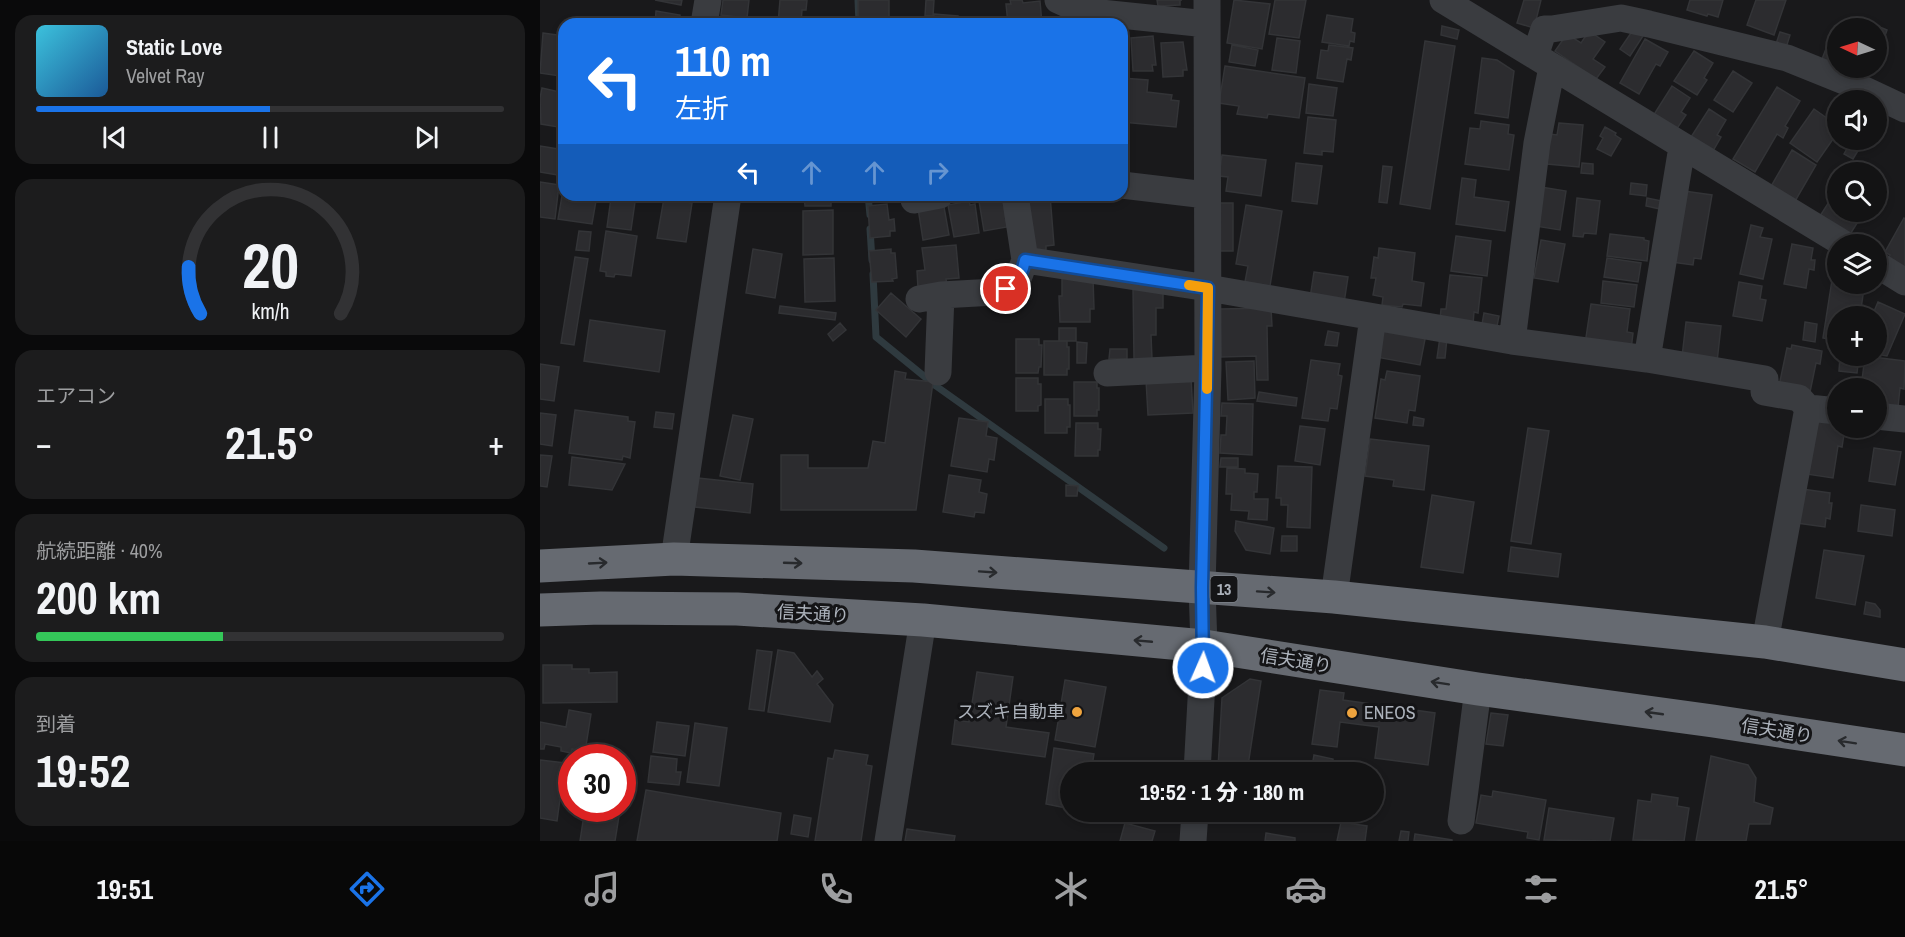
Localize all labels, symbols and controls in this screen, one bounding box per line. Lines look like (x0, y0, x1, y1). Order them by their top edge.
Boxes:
north arrow (1827, 18, 1887, 78)
map controls (1827, 18, 1887, 438)
text: Static Love (126, 32, 222, 62)
text: 110 m (675, 33, 771, 89)
icon: left (576, 42, 654, 120)
text: Velvet Ray (126, 62, 204, 89)
text: 左折 (675, 90, 729, 126)
button: sound (1827, 90, 1887, 150)
icon: previous (98, 121, 131, 154)
icon: pause (254, 121, 287, 154)
icon: next (410, 121, 443, 154)
icon: left (732, 156, 765, 189)
icon: ahead (795, 156, 828, 189)
icon: ahead (858, 156, 891, 189)
icon: right (921, 156, 954, 189)
button: search (1827, 162, 1887, 222)
text: 20 (242, 223, 298, 307)
button: layers (1827, 234, 1887, 294)
pin (980, 263, 1031, 314)
icon: arrive (989, 272, 1022, 305)
text: km/h (251, 297, 289, 326)
button: + (1827, 306, 1887, 366)
button: − (1827, 378, 1887, 438)
text: エアコン (36, 382, 116, 409)
text: 21.5° (225, 412, 315, 473)
text: − (36, 421, 52, 465)
text: + (488, 421, 504, 465)
text: 航続距離 · 40% (36, 537, 163, 564)
one-way arrow (588, 557, 608, 568)
one-way arrow (783, 557, 803, 568)
text: 200 km (36, 567, 161, 628)
one-way arrow (978, 567, 997, 578)
road number: 13 (1210, 576, 1238, 602)
one-way arrow (1256, 587, 1276, 598)
street label: 信夫通り (776, 599, 850, 628)
one-way arrow (1134, 635, 1154, 646)
position arrow (1171, 636, 1235, 700)
street label: 信夫通り (1259, 643, 1334, 678)
one-way arrow (1431, 678, 1451, 689)
place label: スズキ自動車 (957, 699, 1065, 724)
place label: ENEOS (1364, 700, 1416, 725)
marker: スズキ自動車 (1070, 705, 1084, 719)
marker: ENEOS (1345, 706, 1359, 720)
one-way arrow (1645, 708, 1665, 719)
text: 到着 (36, 710, 76, 737)
street label: 信夫通り (1740, 713, 1815, 748)
one-way arrow (1838, 736, 1858, 747)
text: 19:52 (36, 740, 130, 801)
speed limit sign: 30 (558, 744, 636, 822)
text: 19:52 · 1 分 · 180 m (1140, 777, 1304, 807)
icon: directions (346, 868, 388, 910)
icon: music (581, 868, 623, 910)
icon: phone (815, 868, 857, 910)
icon: climate (1050, 868, 1092, 910)
icon: car (1285, 868, 1327, 910)
icon: filters (1520, 868, 1562, 910)
text: 19:51 (96, 871, 153, 907)
text: 21.5° (1755, 871, 1809, 907)

